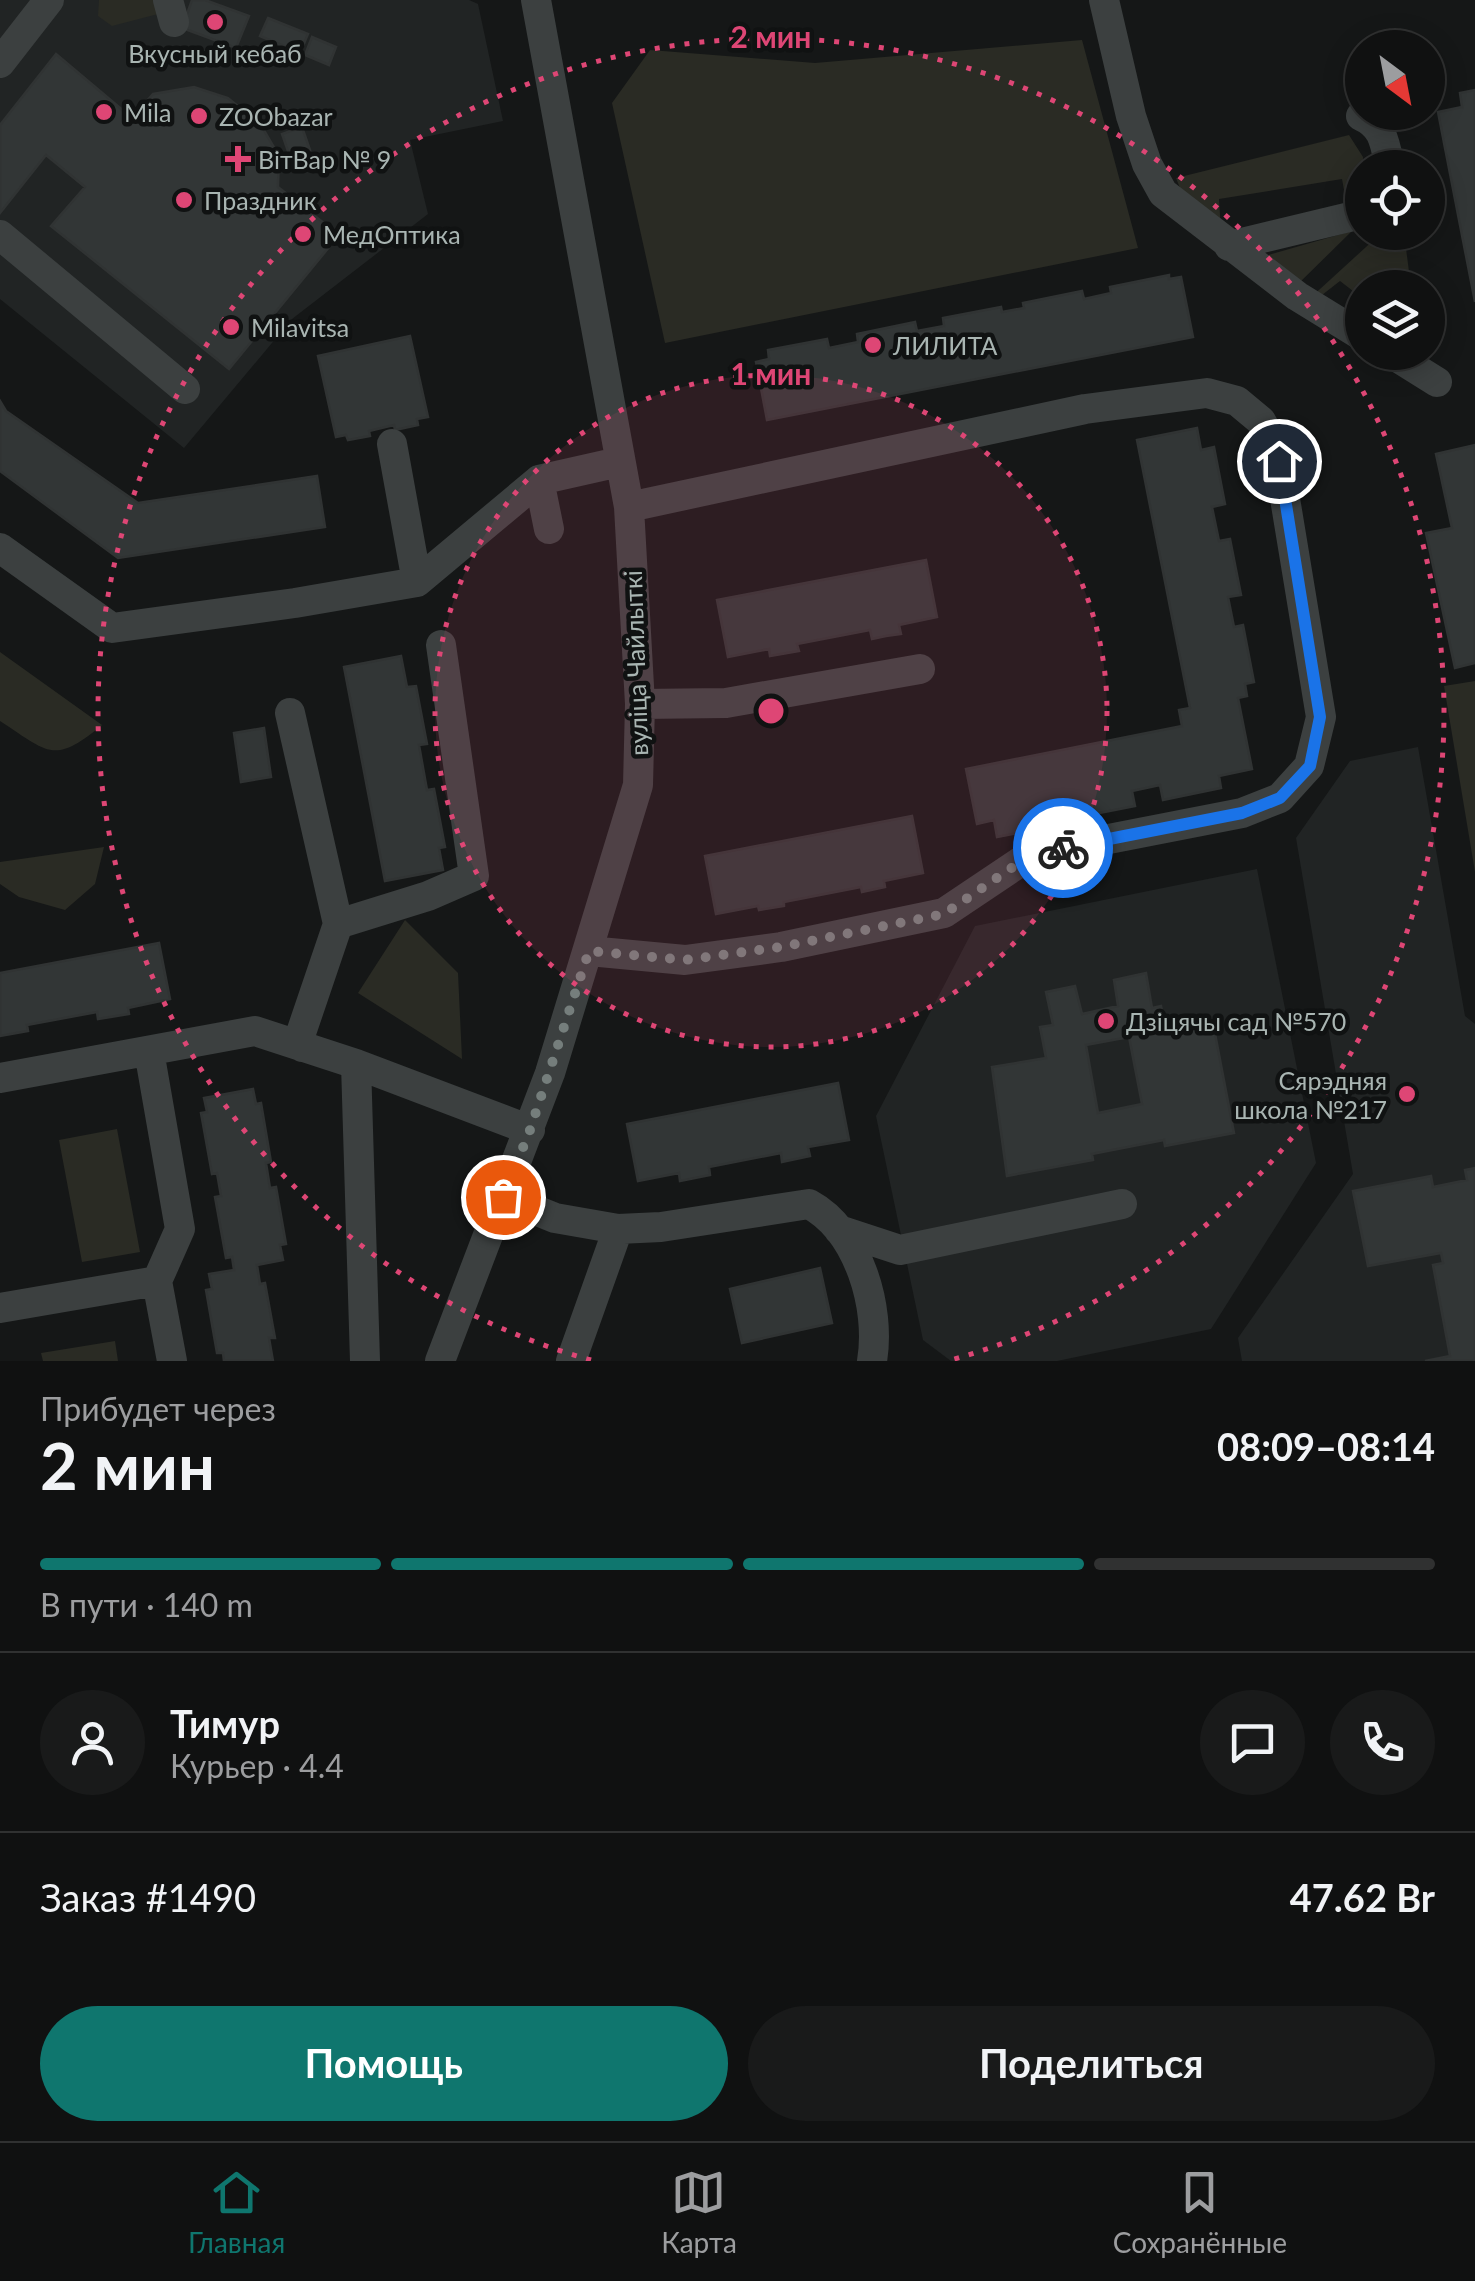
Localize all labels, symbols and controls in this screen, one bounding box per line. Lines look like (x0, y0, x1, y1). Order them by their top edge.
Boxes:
marker: Вкусный кебаб (204, 11, 226, 33)
text: 2 мин (731, 18, 811, 54)
north arrow (1345, 30, 1445, 130)
map controls (1345, 30, 1445, 370)
place label: Вкусный кебаб (128, 38, 302, 68)
place label: Mila (124, 97, 171, 127)
marker: Mila (93, 101, 115, 123)
place label: ZOObazar (219, 101, 333, 131)
marker: ZOObazar (188, 105, 210, 127)
place label: ВітВар № 9 (258, 144, 391, 174)
marker: ВітВар № 9 (227, 148, 249, 170)
button: locate (1345, 150, 1445, 250)
place label: Праздник (204, 185, 317, 215)
marker: Праздник (173, 189, 195, 211)
place label: МедОптика (323, 219, 461, 249)
marker: МедОптика (292, 223, 314, 245)
button: layers (1345, 270, 1445, 370)
place label: Milavitsa (251, 312, 349, 342)
marker: Milavitsa (220, 316, 242, 338)
place label: ЛИЛИТА (892, 330, 997, 360)
marker: ЛИЛИТА (862, 334, 884, 356)
text: 1 мин (731, 355, 811, 391)
pin (1237, 419, 1322, 504)
icon: home (1252, 434, 1307, 489)
street label: вуліца Чайлыткі (617, 570, 653, 756)
centre of rings (753, 693, 789, 729)
courier (1013, 798, 1113, 898)
icon: bike (1036, 821, 1091, 876)
place label: Дзіцячы сад №570 (1126, 1006, 1346, 1036)
marker: Дзіцячы сад №570 (1095, 1010, 1117, 1032)
place label: Сярэдняя школа №217 (1234, 1065, 1387, 1124)
marker: Сярэдняя школа №217 (1396, 1083, 1418, 1105)
pin (461, 1155, 546, 1240)
icon: bag (476, 1170, 531, 1225)
text: Прибудет через (40, 1389, 276, 1428)
text: 08:09–08:14 (1217, 1423, 1435, 1469)
text: 2 мин (40, 1426, 215, 1504)
text: В пути · 140 m (40, 1585, 253, 1624)
button: person (40, 1690, 145, 1795)
button: chat (1200, 1690, 1305, 1795)
button: phone (1330, 1690, 1435, 1795)
text: Тимур (170, 1700, 280, 1746)
text: Курьер · 4.4 (170, 1746, 344, 1785)
text: Заказ #1490 (40, 1874, 256, 1920)
text: 47.62 Br (1290, 1874, 1435, 1920)
button: Помощь (40, 2006, 728, 2121)
button: Поделиться (748, 2006, 1435, 2121)
tab: Главная (188, 2165, 285, 2259)
tab: Карта (661, 2165, 737, 2259)
tab: Сохранённые (1113, 2165, 1287, 2259)

